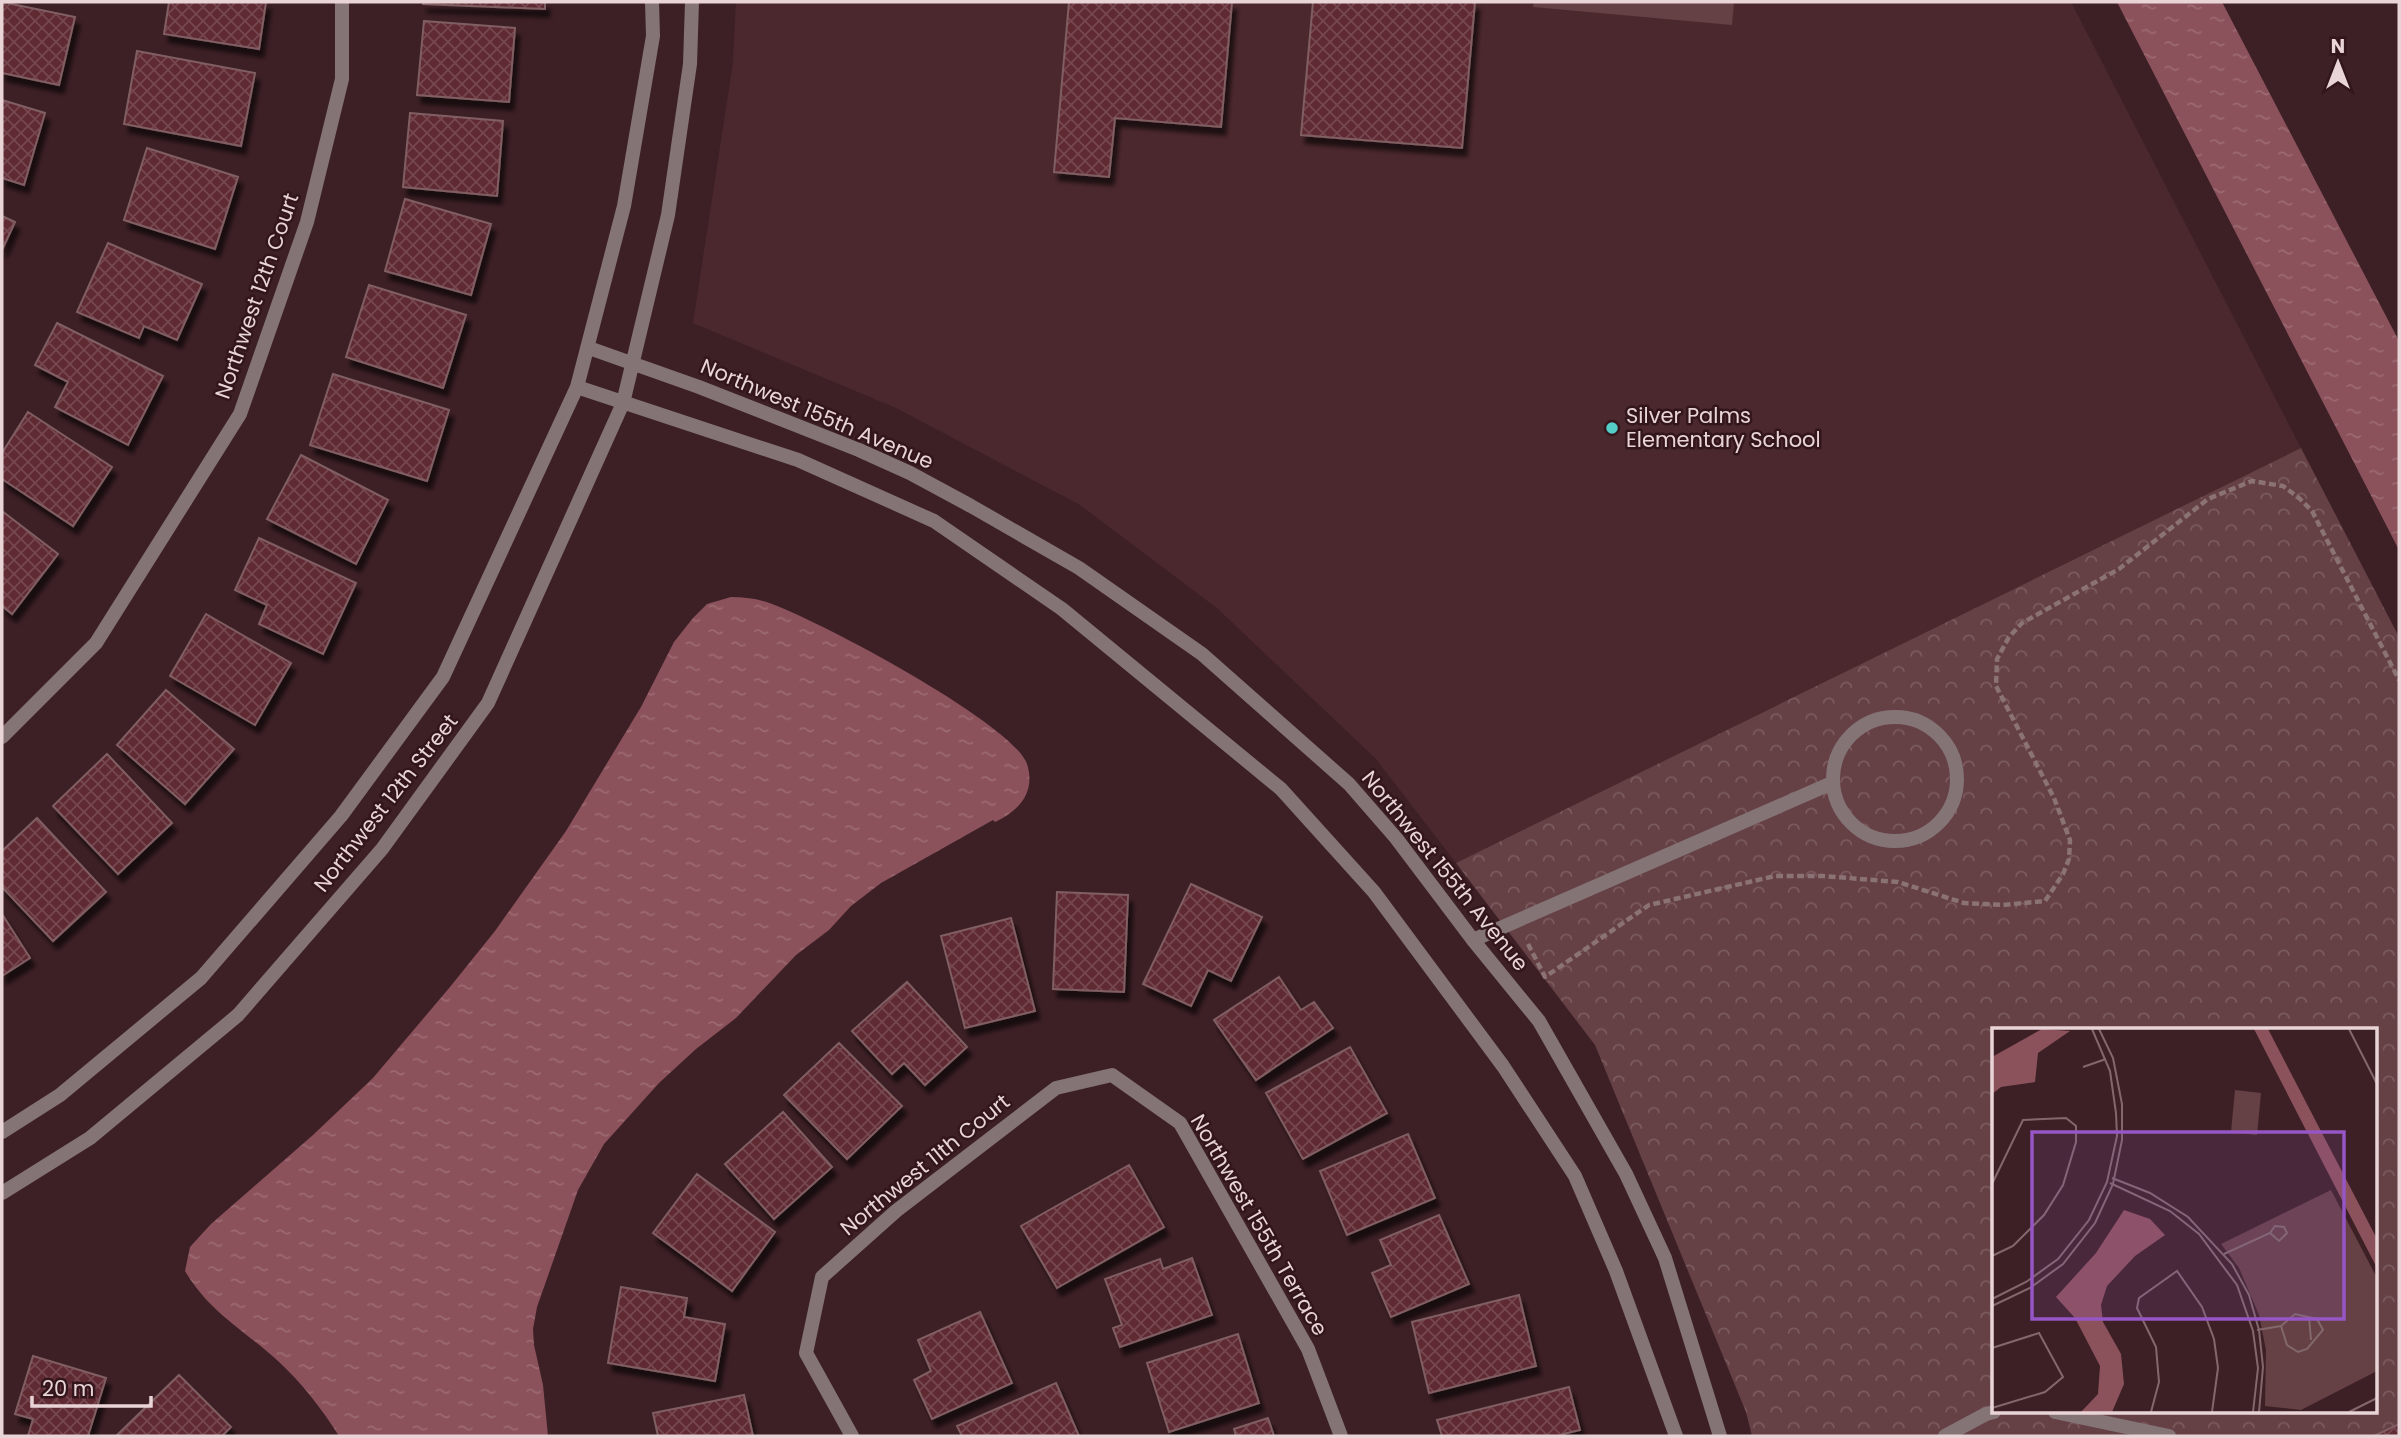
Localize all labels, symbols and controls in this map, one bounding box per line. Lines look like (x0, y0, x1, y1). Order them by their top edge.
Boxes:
north arrow (2303, 28, 2373, 98)
text: N (2331, 33, 2345, 60)
street label: Northwest 12th Court (208, 189, 305, 403)
street label: Northwest 155th Avenue (696, 351, 938, 476)
place label: Silver Palms Elementary School (1626, 401, 1821, 454)
marker: Silver Palms Elementary School (1604, 420, 1620, 436)
street label: Northwest 12th Street (307, 708, 464, 898)
street label: Northwest 155th Avenue (1355, 764, 1535, 977)
inset map (1992, 1028, 2376, 1414)
street label: Northwest 11th Court (834, 1087, 1016, 1242)
street label: Northwest 155th Terrace (1184, 1109, 1335, 1341)
scale bar (32, 1364, 150, 1408)
text: 20 m (42, 1374, 95, 1403)

